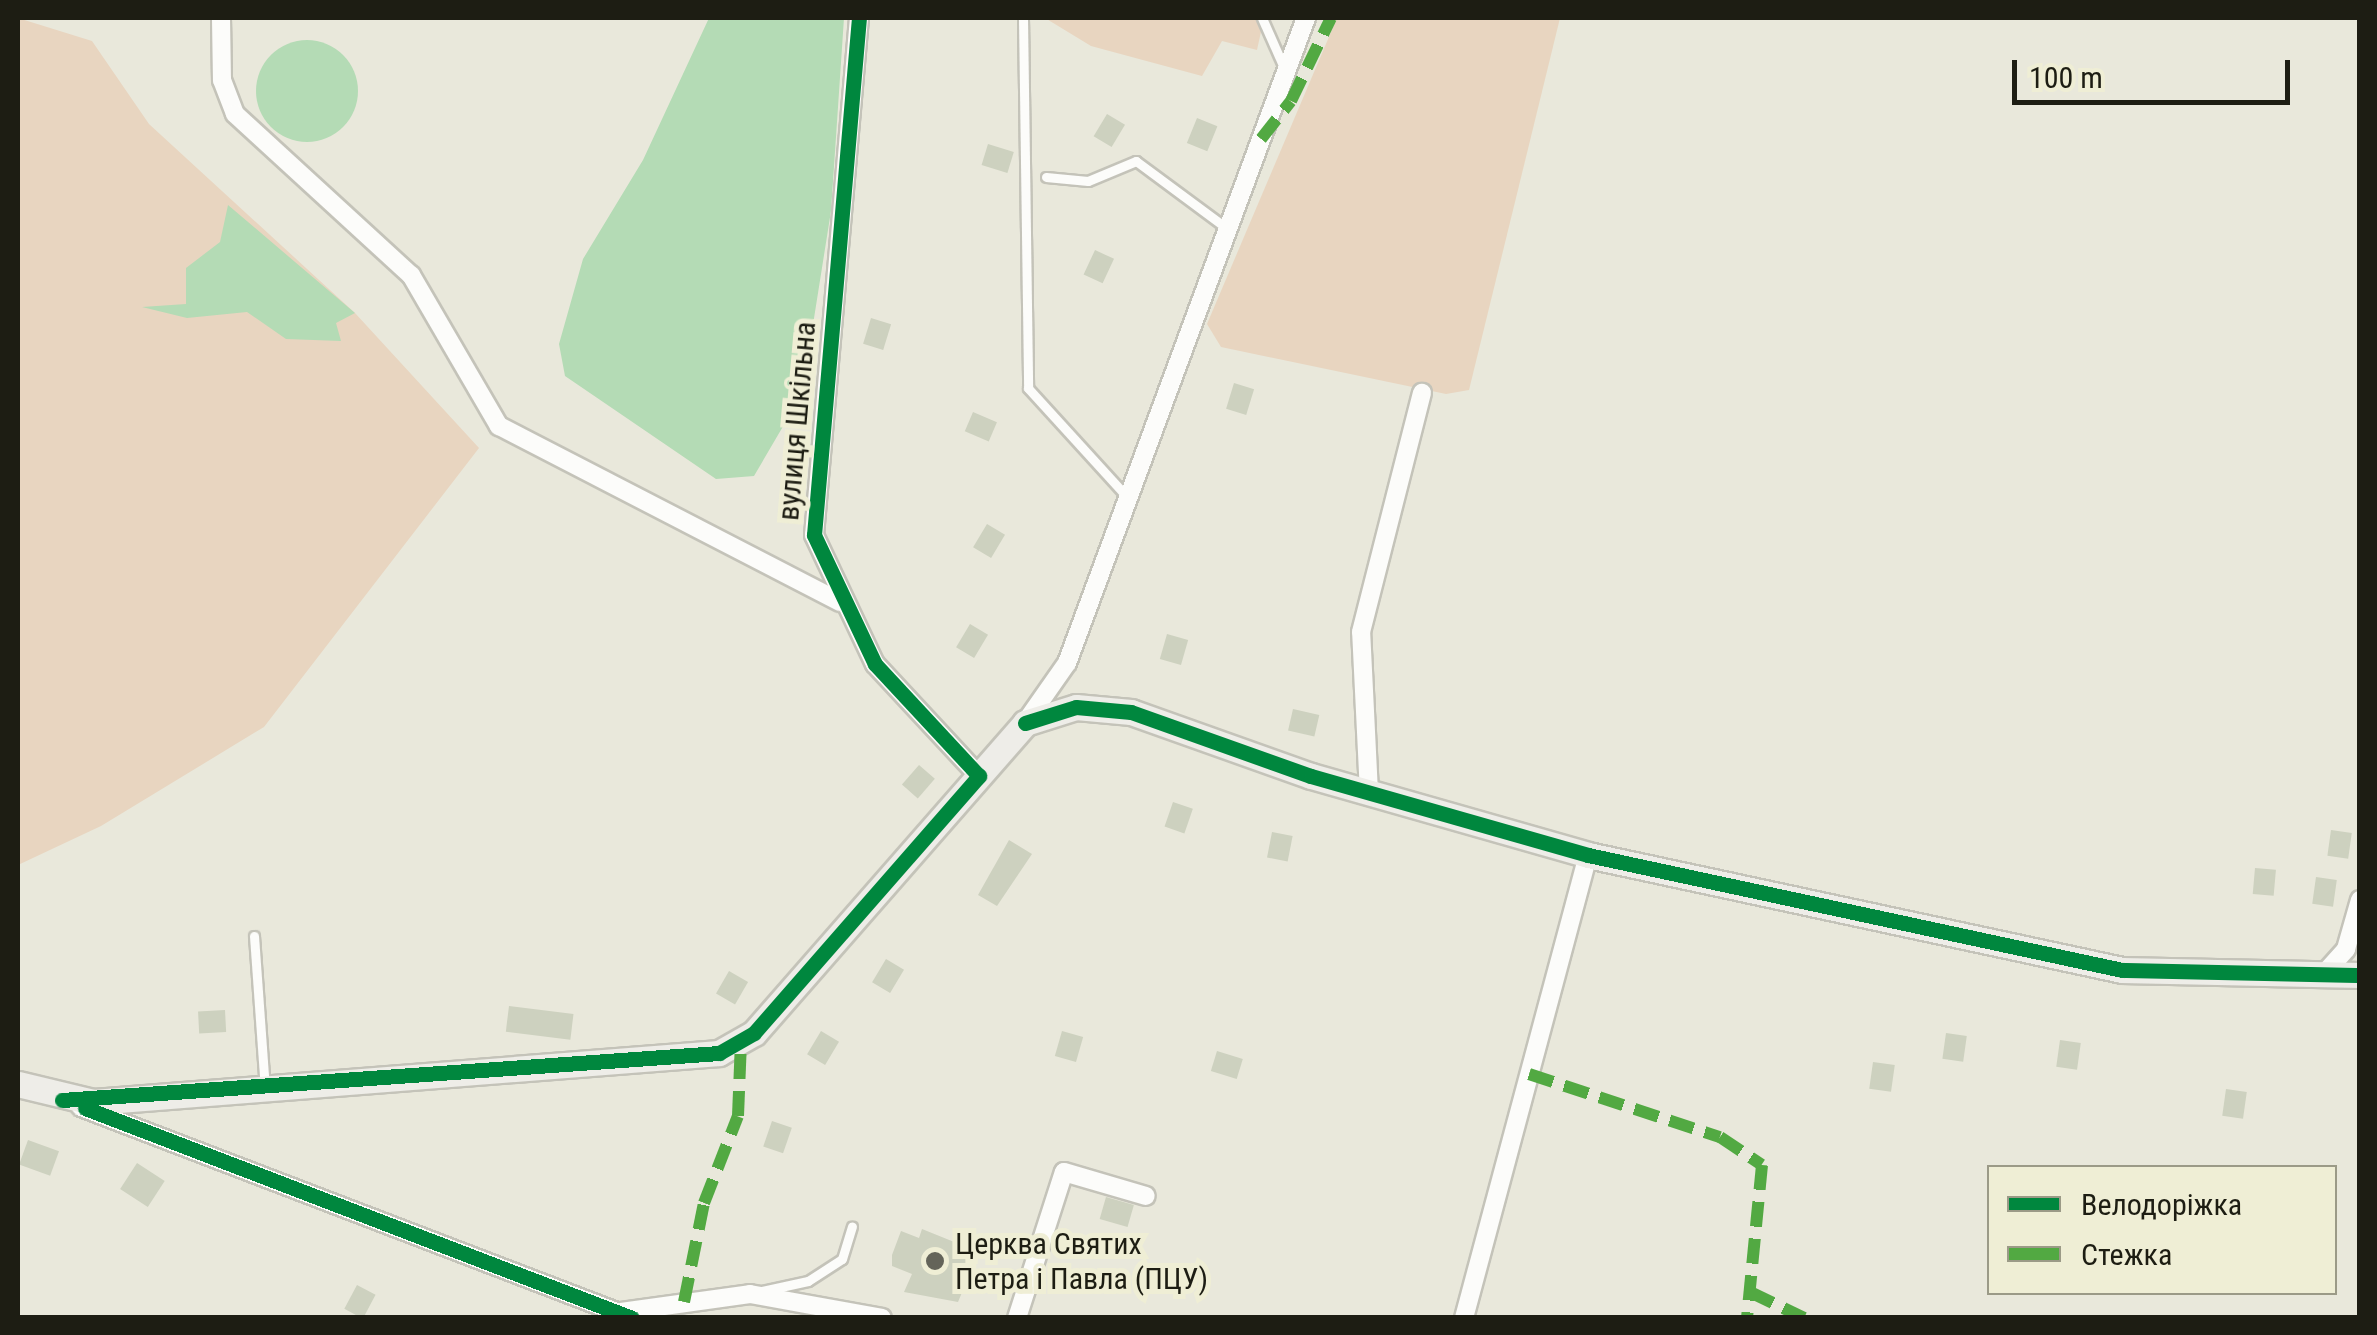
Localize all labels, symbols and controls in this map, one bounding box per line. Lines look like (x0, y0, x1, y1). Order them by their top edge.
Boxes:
scale bar (2017, 40, 2294, 102)
text: 100 m (2029, 60, 2103, 95)
street label: вулиця Шкільна (770, 320, 824, 522)
legend (1987, 1165, 2337, 1295)
text: Велодоріжка (2081, 1187, 2242, 1222)
place label: Церква Святих Петра і Павла (ПЦУ) (955, 1226, 1208, 1296)
text: Стежка (2081, 1237, 2172, 1272)
marker: Церква Святих Петра і Павла (ПЦУ) (924, 1250, 946, 1272)

